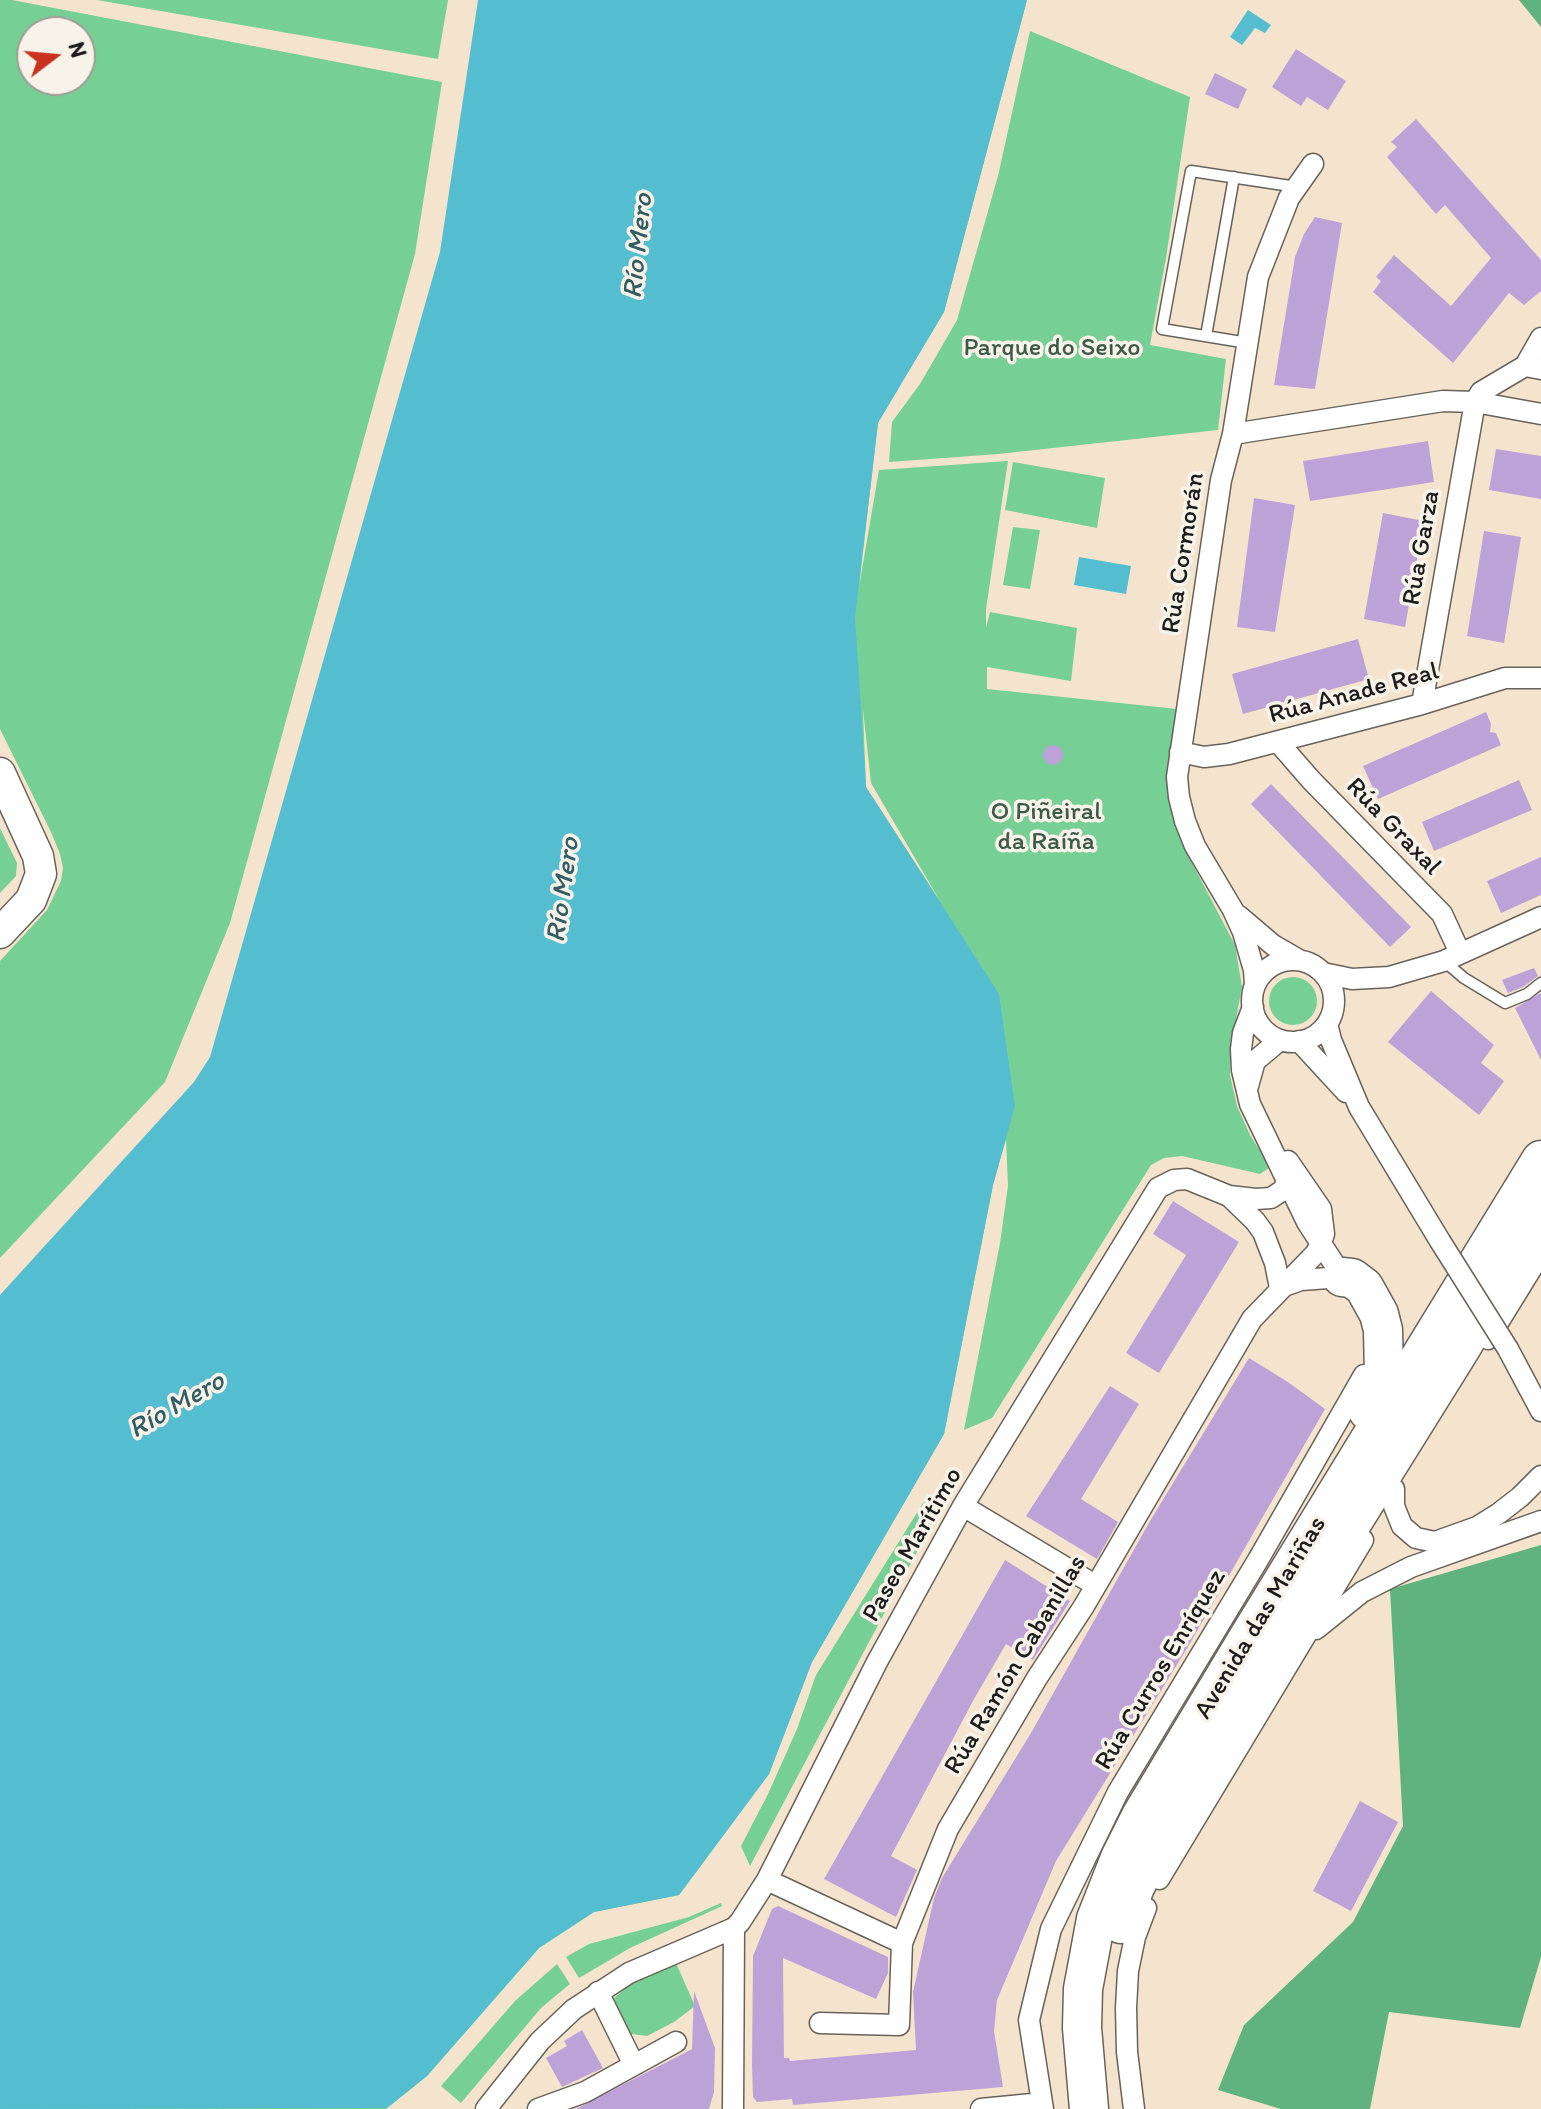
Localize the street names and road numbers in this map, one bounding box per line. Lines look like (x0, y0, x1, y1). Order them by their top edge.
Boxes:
street label: Rúa Cormorán (1156, 470, 1212, 636)
street label: Rúa Garza (1397, 488, 1447, 608)
street label: Rúa Anade Real (1266, 656, 1442, 732)
street label: Rúa Graxal (1339, 772, 1447, 882)
street label: Paseo Marítimo (856, 1462, 970, 1628)
street label: Avenida das Mariñas (1188, 1511, 1334, 1725)
street label: Rúa Ramón Cabanillas (938, 1550, 1094, 1780)
street label: Rúa Curros Enríquez (1089, 1564, 1233, 1776)

